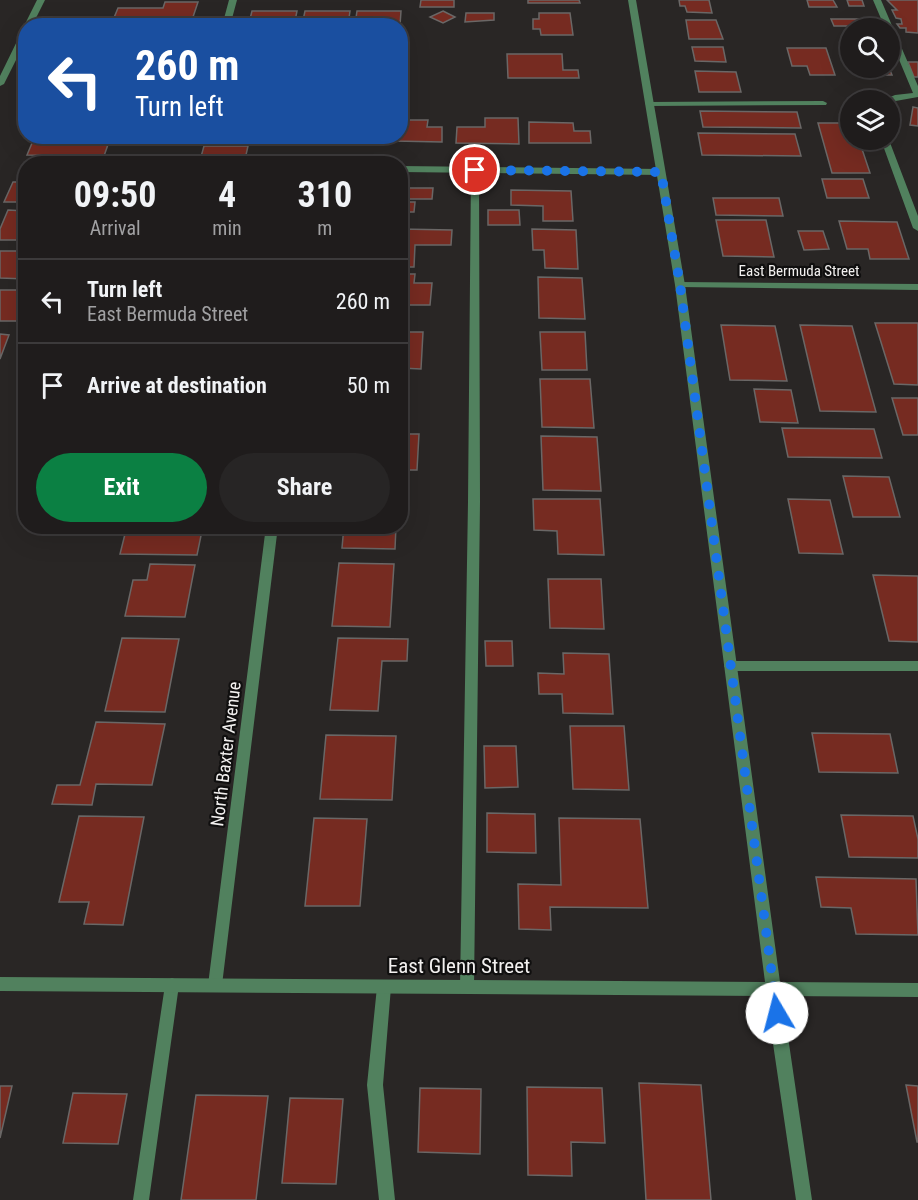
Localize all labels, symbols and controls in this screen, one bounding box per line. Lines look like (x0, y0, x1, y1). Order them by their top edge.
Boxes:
map controls (840, 18, 900, 150)
button: search (840, 18, 900, 78)
text: 260 m (135, 41, 240, 90)
icon: left (36, 42, 114, 120)
button: layers (840, 90, 900, 150)
text: Turn left (135, 91, 224, 123)
pin (449, 144, 500, 195)
icon: arrive (458, 153, 491, 186)
text: 09:50 (74, 174, 156, 216)
text: 4 (218, 174, 236, 216)
text: 310 (298, 174, 352, 216)
text: Arrival (90, 216, 141, 240)
text: min (212, 216, 242, 240)
text: m (317, 216, 332, 240)
street label: East Bermuda Street (739, 262, 859, 280)
text: Turn left (87, 277, 162, 302)
icon: left (36, 285, 69, 318)
text: 260 m (336, 289, 390, 314)
text: East Bermuda Street (87, 302, 248, 326)
icon: arrive (36, 369, 69, 402)
text: Arrive at destination (87, 373, 267, 398)
text: 50 m (347, 373, 390, 398)
button: Exit (36, 453, 207, 522)
button: Share (219, 453, 390, 522)
street label: North Baxter Avenue (206, 680, 245, 828)
street label: East Glenn Street (388, 954, 530, 978)
position arrow (745, 981, 809, 1045)

